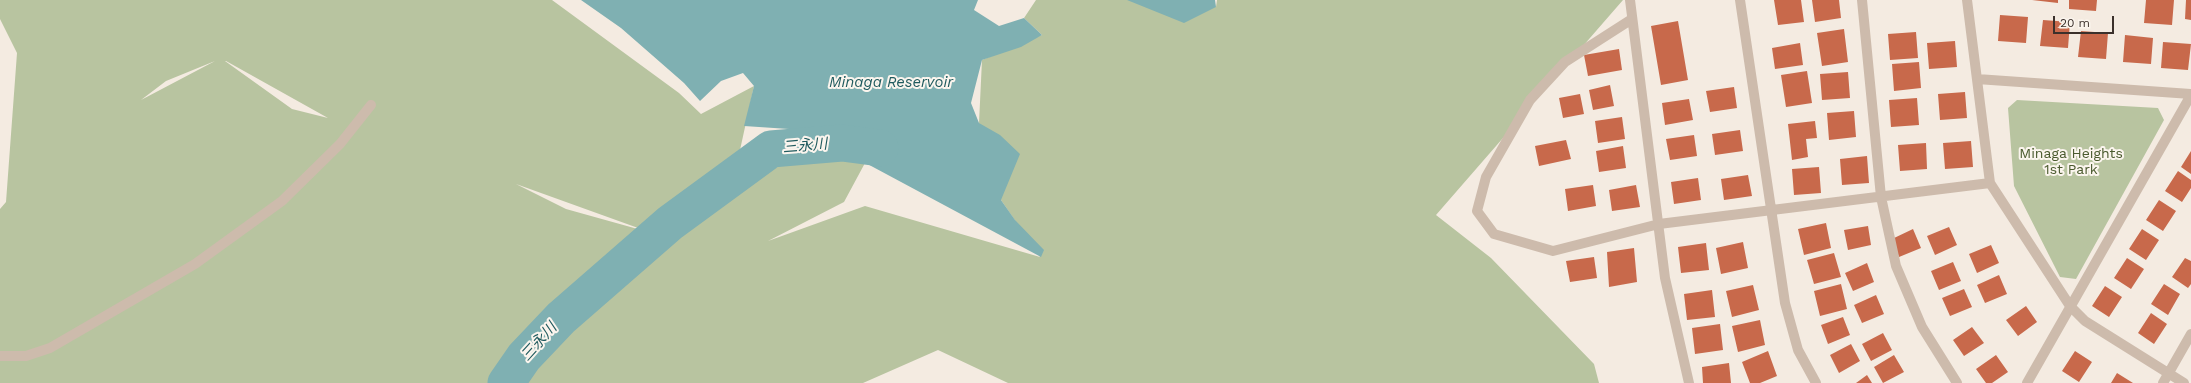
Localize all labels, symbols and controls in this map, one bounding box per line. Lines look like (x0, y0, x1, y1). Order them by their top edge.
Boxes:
scale bar (2055, 8, 2116, 34)
text: 20 m (2060, 16, 2090, 30)
water label: Minaga Reservoir (829, 74, 953, 92)
water label: 三永川 (782, 135, 828, 157)
park label: Minaga Heights 1st Park (2019, 146, 2123, 178)
water label: 三永川 (517, 319, 561, 365)

